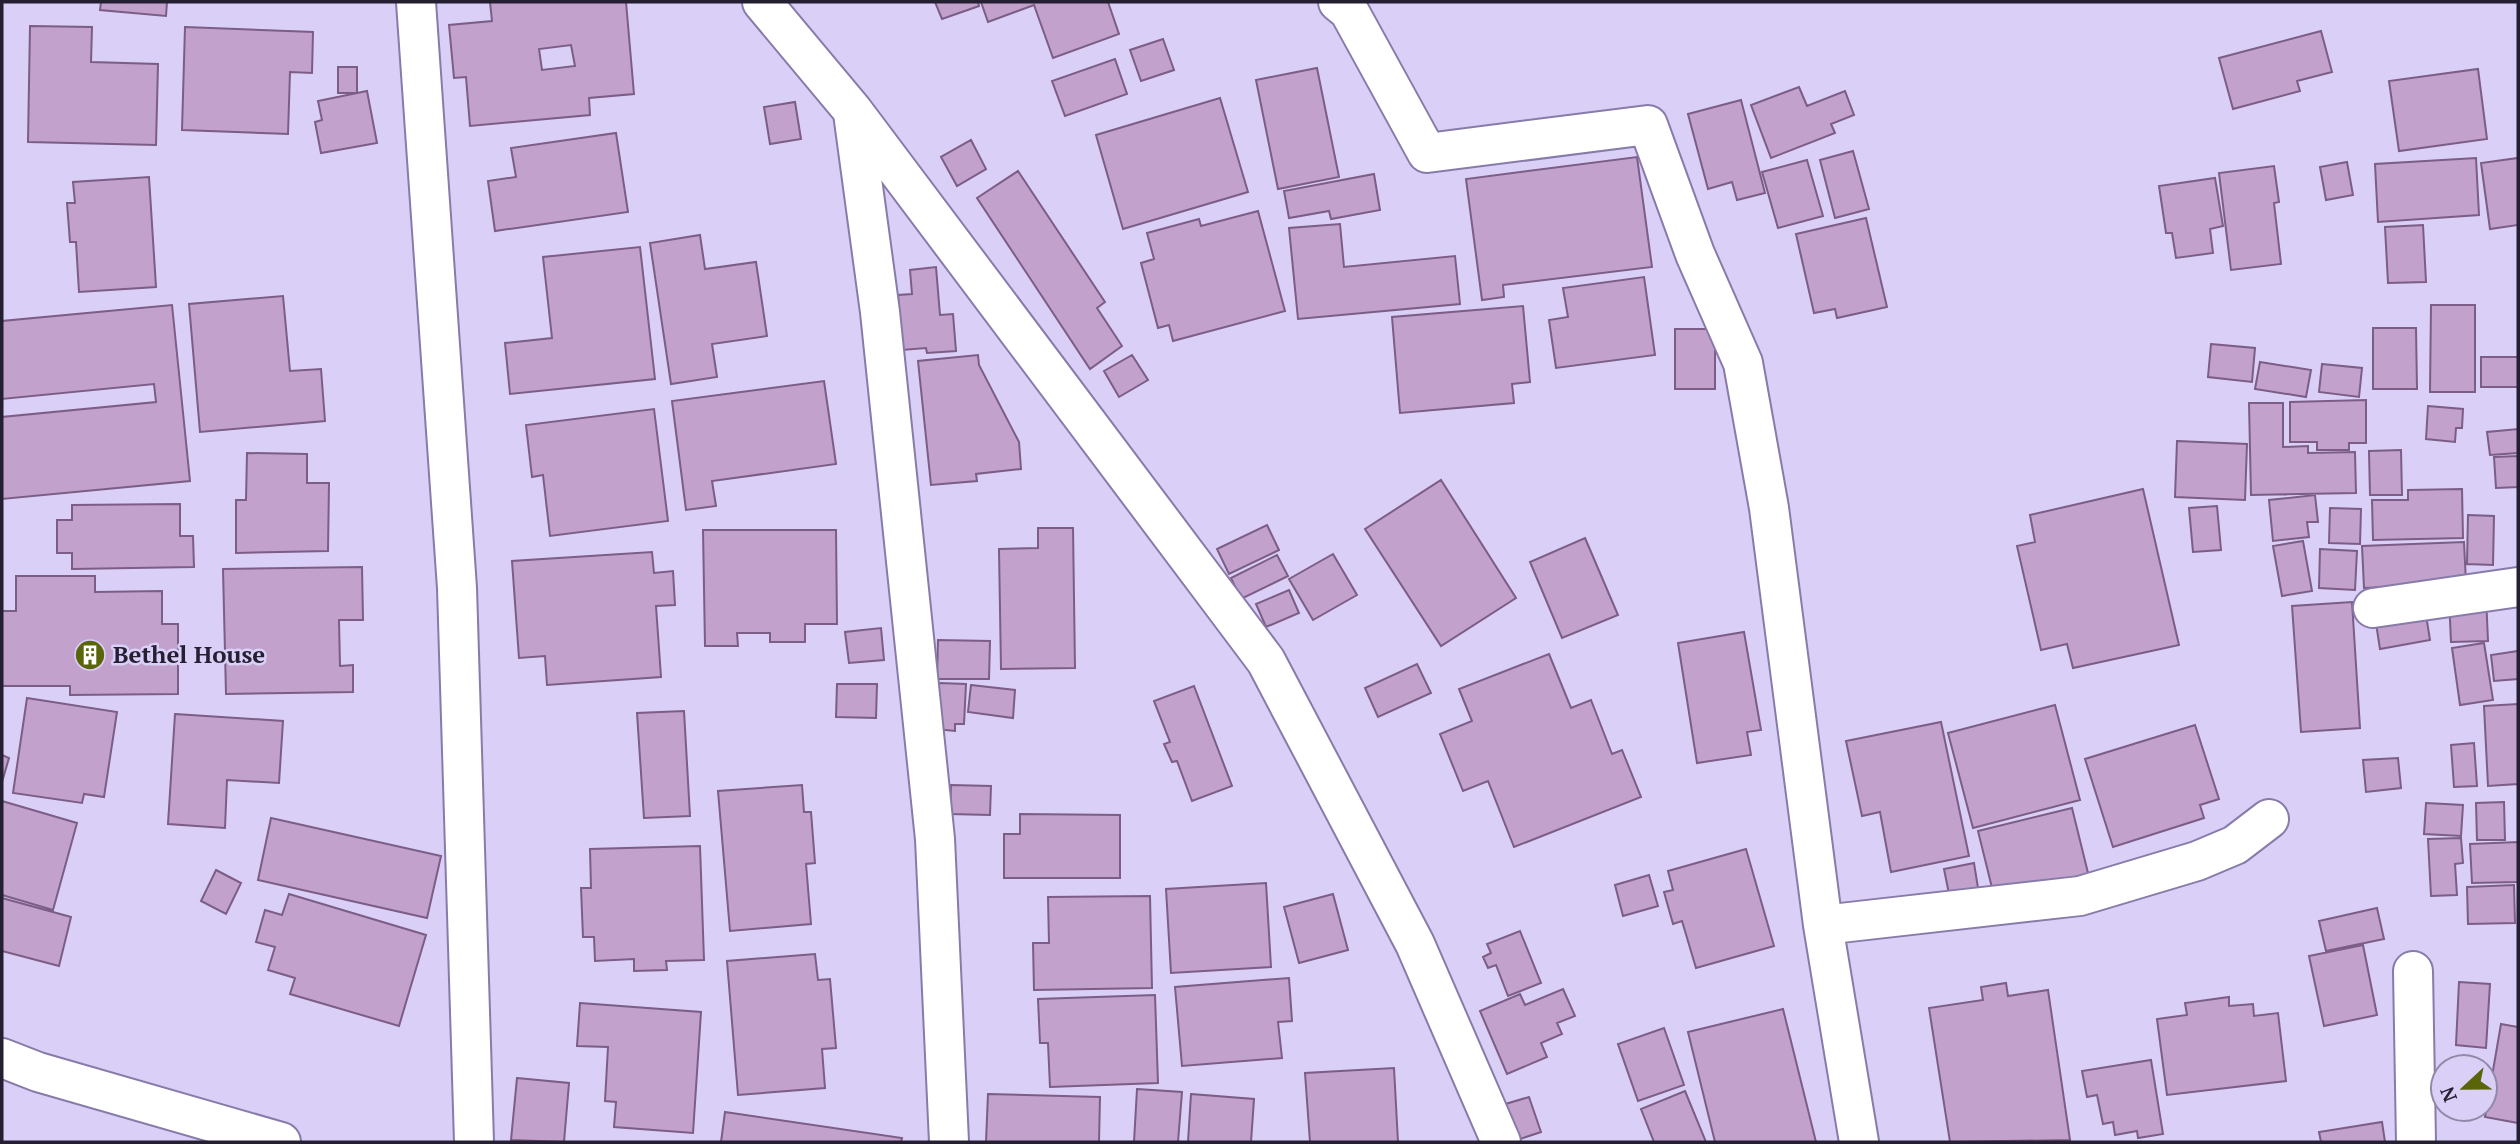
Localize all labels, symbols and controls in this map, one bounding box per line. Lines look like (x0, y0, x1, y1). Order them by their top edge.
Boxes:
building icon: Bethel House (73, 638, 107, 672)
place label: Bethel House (113, 638, 265, 670)
north arrow (2429, 1053, 2499, 1123)
text: N (2433, 1083, 2462, 1106)

